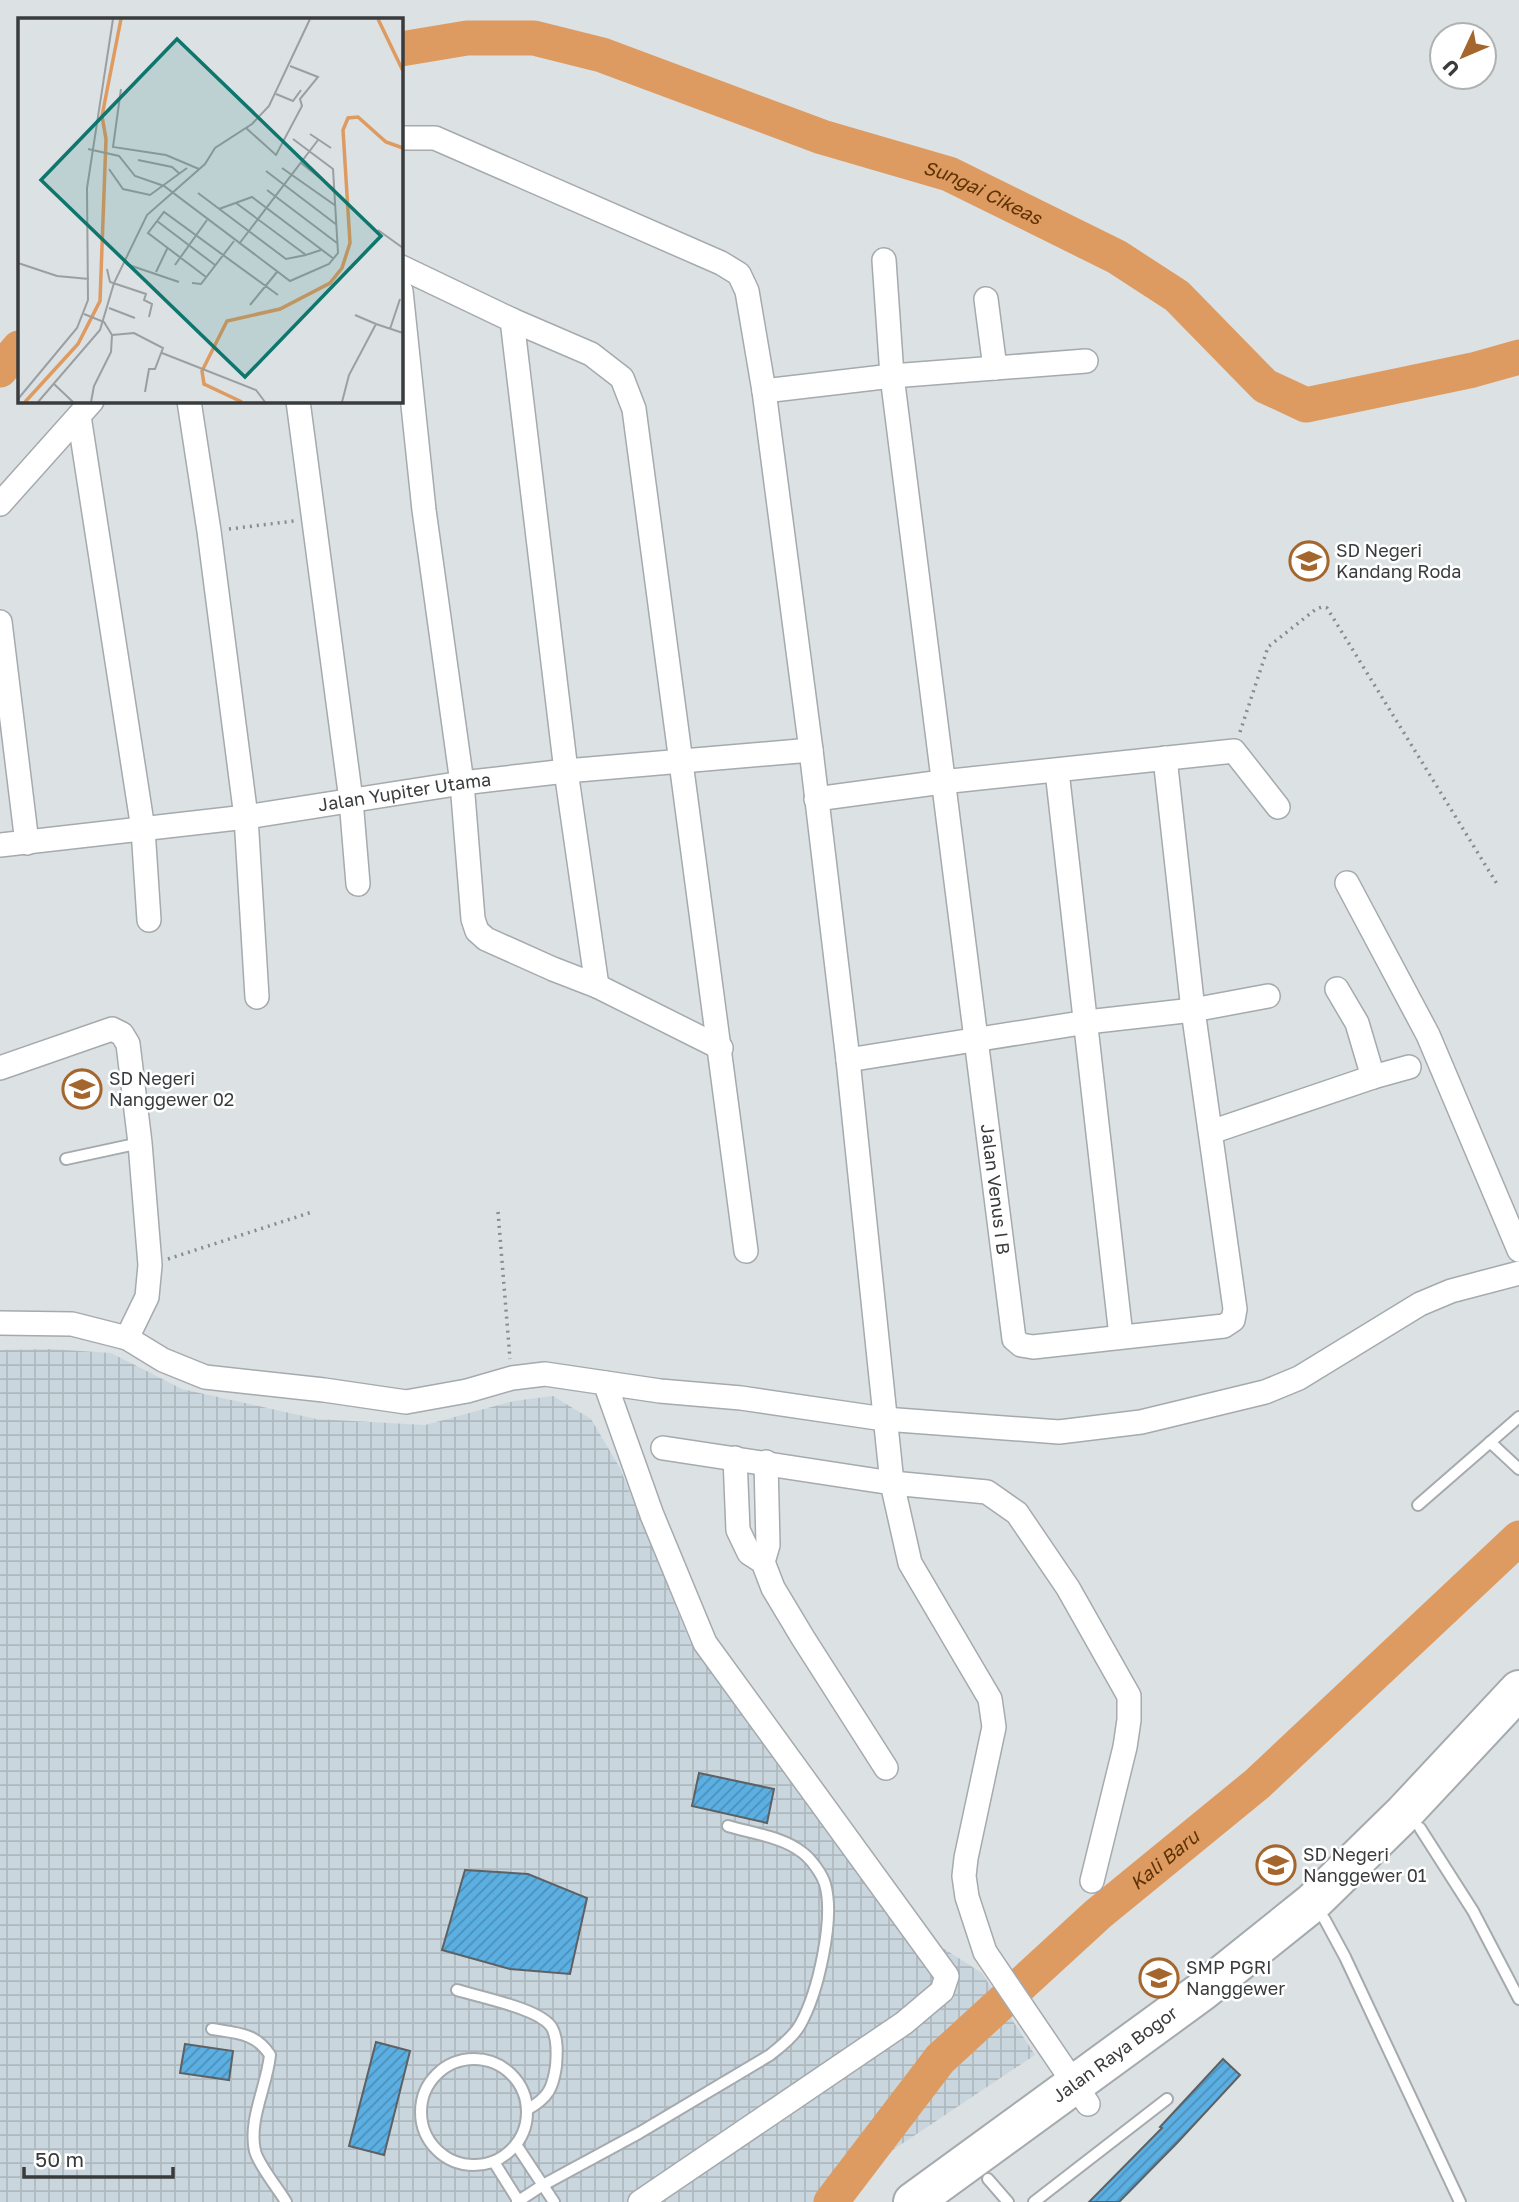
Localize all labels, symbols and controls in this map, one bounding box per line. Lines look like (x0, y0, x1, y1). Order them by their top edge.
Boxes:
inset map (18, 18, 402, 402)
north arrow (1428, 21, 1498, 91)
text: U (1437, 55, 1464, 81)
water label: Sungai Cikeas (921, 155, 1046, 229)
place label: SD Negeri Kandang Roda (1336, 539, 1461, 582)
school or university icon: SD Negeri Kandang Roda (1288, 540, 1330, 582)
street label: Jalan Yupiter Utama (316, 768, 492, 816)
place label: SD Negeri Nanggewer 02 (109, 1067, 234, 1110)
school or university icon: SD Negeri Nanggewer 02 (61, 1068, 103, 1110)
street label: Jalan Venus I B (977, 1123, 1015, 1256)
water label: Kali Baru (1125, 1824, 1204, 1894)
place label: SD Negeri Nanggewer 01 (1303, 1843, 1427, 1886)
school or university icon: SD Negeri Nanggewer 01 (1255, 1844, 1297, 1886)
place label: SMP PGRI Nanggewer (1186, 1956, 1285, 1999)
school or university icon: SMP PGRI Nanggewer (1138, 1957, 1180, 1999)
street label: Jalan Raya Bogor (1048, 2001, 1181, 2107)
scale bar (24, 2136, 173, 2180)
text: 50 m (35, 2146, 84, 2172)

